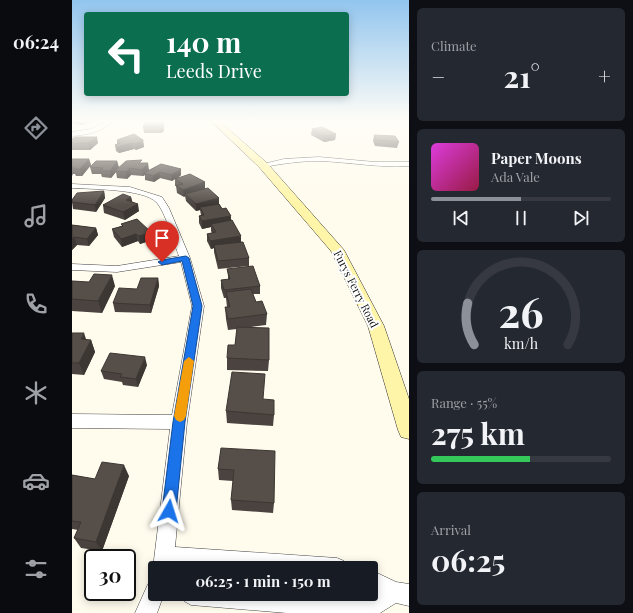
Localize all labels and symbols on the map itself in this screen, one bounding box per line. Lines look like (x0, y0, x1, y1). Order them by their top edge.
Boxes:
pin (145, 221, 179, 262)
street label: Furys Ferry Road (330, 247, 383, 331)
position arrow (148, 490, 190, 532)
speed limit sign: 30 (84, 549, 136, 601)

